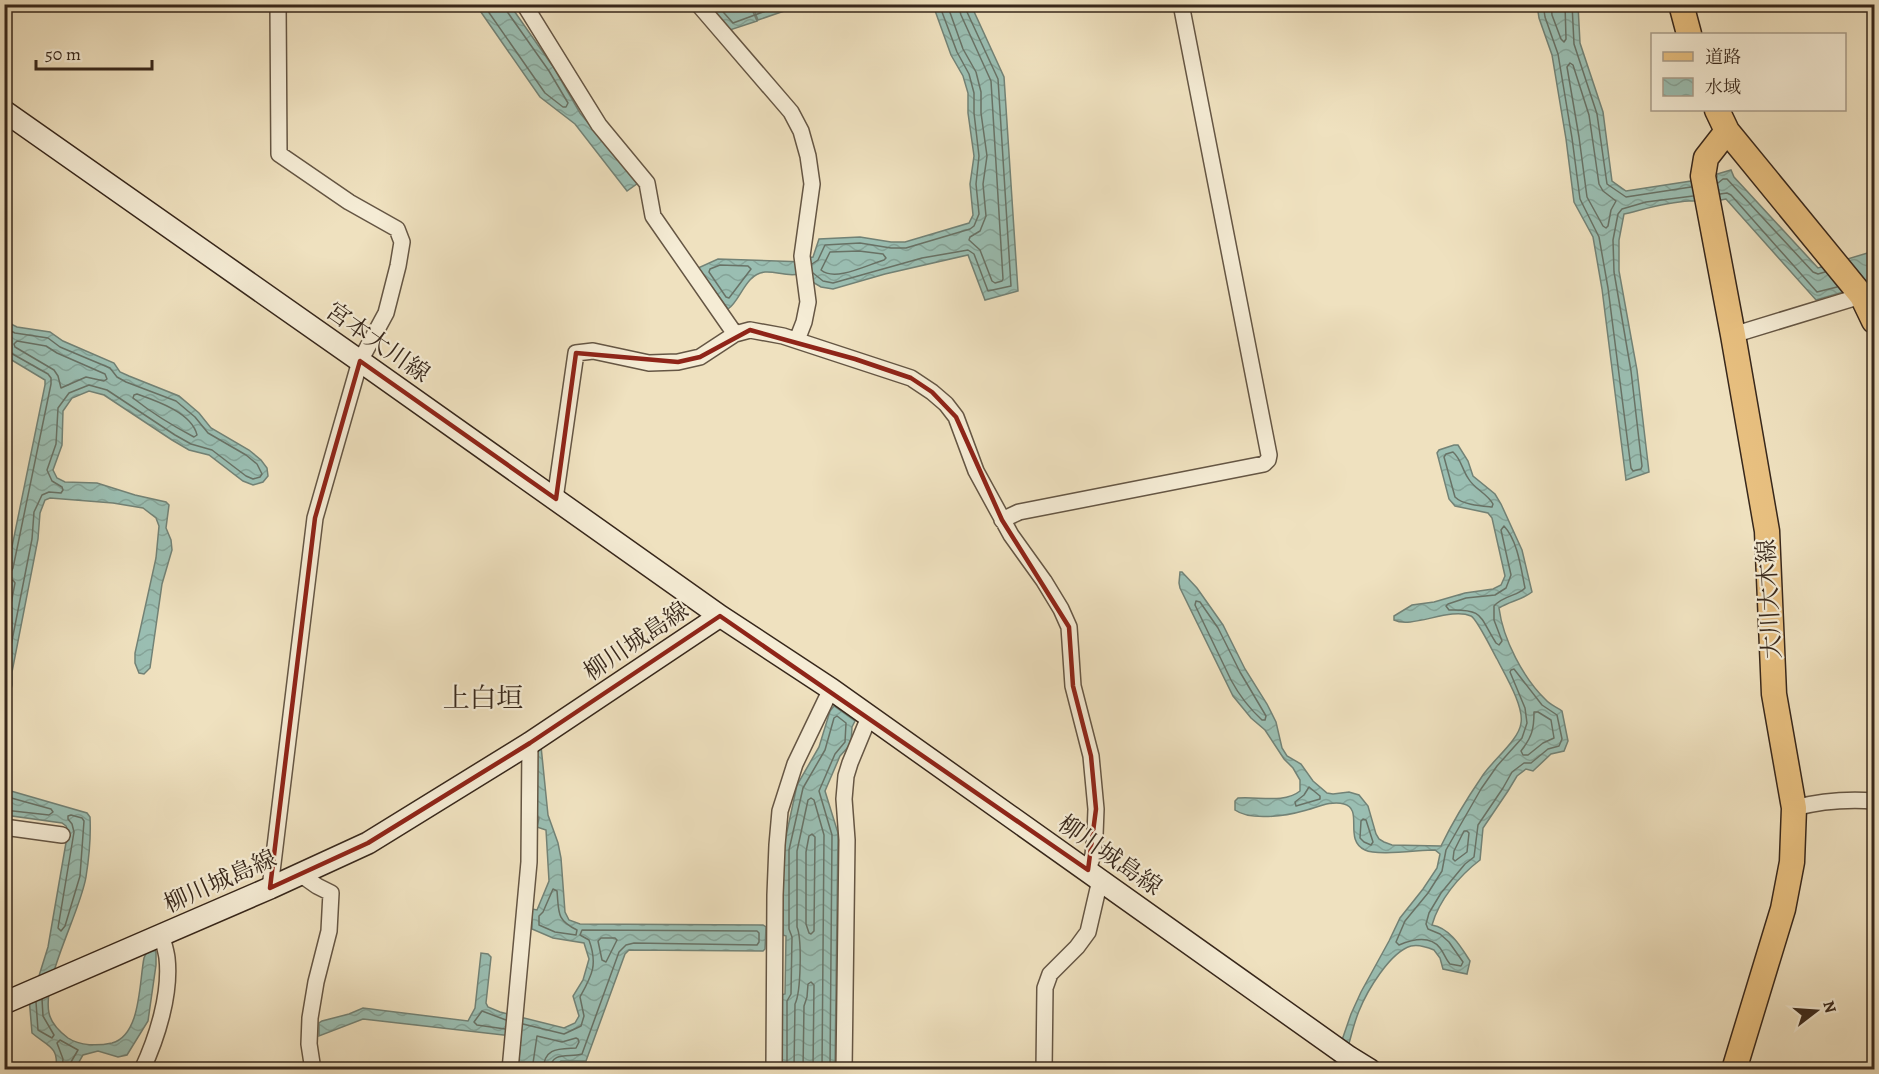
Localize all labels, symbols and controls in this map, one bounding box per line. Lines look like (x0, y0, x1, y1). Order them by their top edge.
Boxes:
scale bar (36, 33, 152, 71)
legend (1651, 33, 1846, 111)
text: 50 m (45, 42, 81, 66)
text: 道路 (1705, 45, 1741, 69)
text: 水域 (1705, 75, 1741, 99)
street label: 宮本大川線 (320, 294, 436, 390)
street label: 大川大木線 (1750, 538, 1788, 660)
street label: 柳川城島線 (577, 594, 695, 688)
district label: 上白垣 (443, 680, 524, 716)
street label: 柳川城島線 (1052, 807, 1168, 903)
street label: 柳川城島線 (159, 842, 281, 920)
north arrow (1786, 981, 1846, 1041)
text: N (1817, 998, 1842, 1016)

